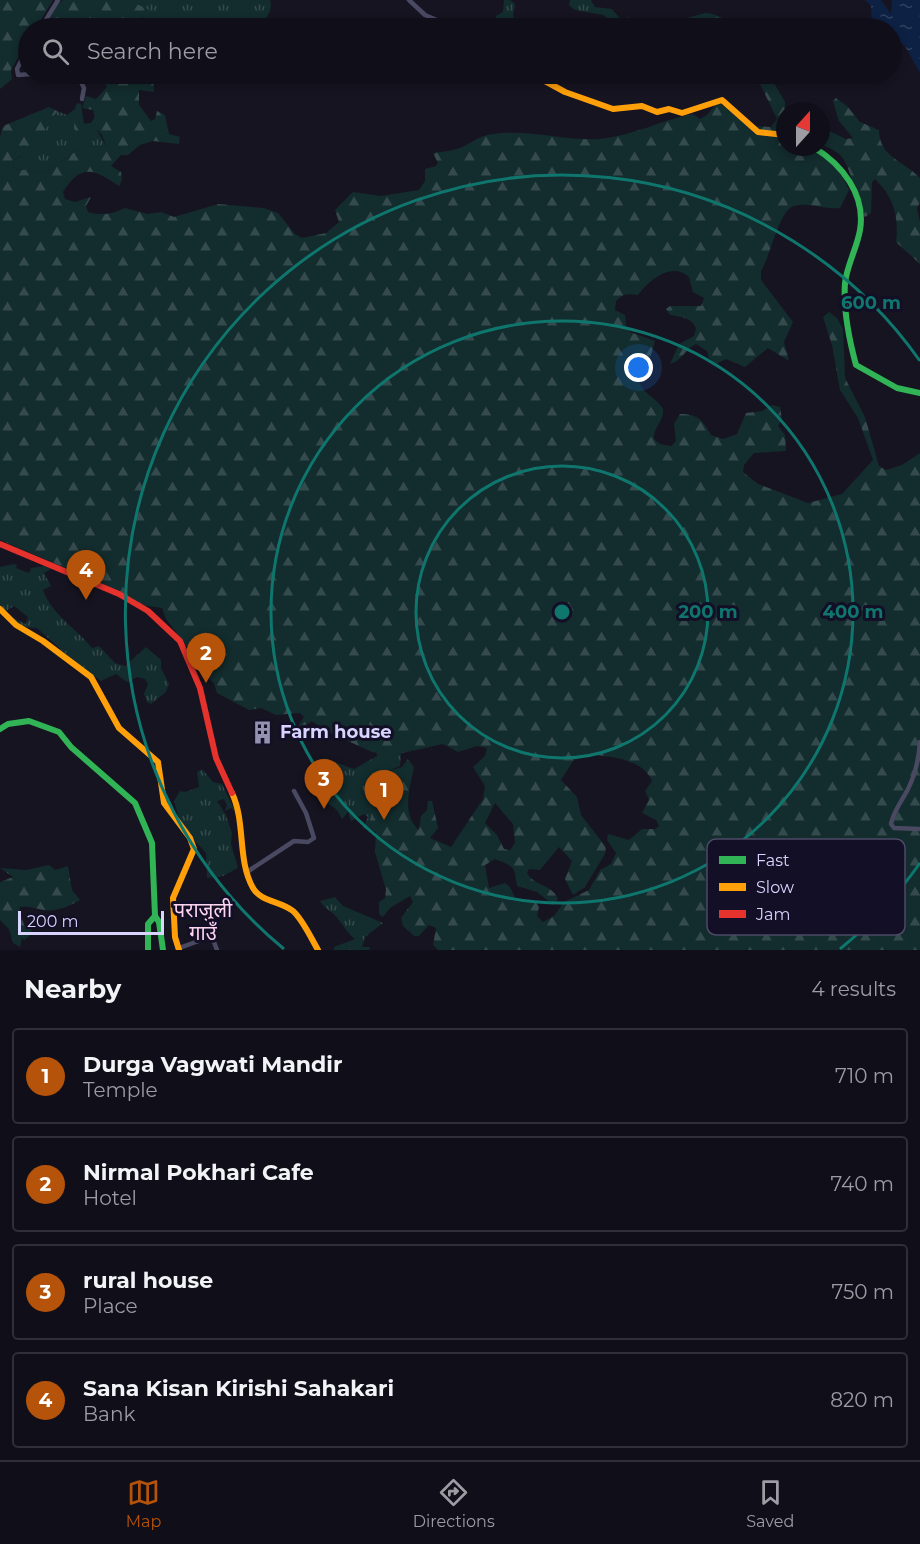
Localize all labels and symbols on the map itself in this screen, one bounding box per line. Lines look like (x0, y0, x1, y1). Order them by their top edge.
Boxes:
north arrow (776, 102, 830, 156)
text: 600 m (841, 292, 901, 314)
your location (624, 353, 653, 382)
pin: 4 (66, 550, 106, 600)
text: 200 m (678, 601, 738, 623)
text: 400 m (823, 601, 883, 623)
centre of rings (552, 602, 572, 622)
pin: 2 (186, 634, 226, 683)
building icon: Farm house (249, 719, 275, 745)
place label: Farm house (280, 721, 392, 743)
pin: 3 (304, 760, 344, 809)
pin: 1 (364, 770, 404, 820)
legend (707, 839, 905, 935)
text: Fast (756, 851, 790, 870)
text: Slow (756, 878, 794, 897)
district label: पराजुली गाउँ (174, 898, 233, 945)
text: Jam (755, 905, 790, 924)
scale bar (18, 908, 164, 935)

